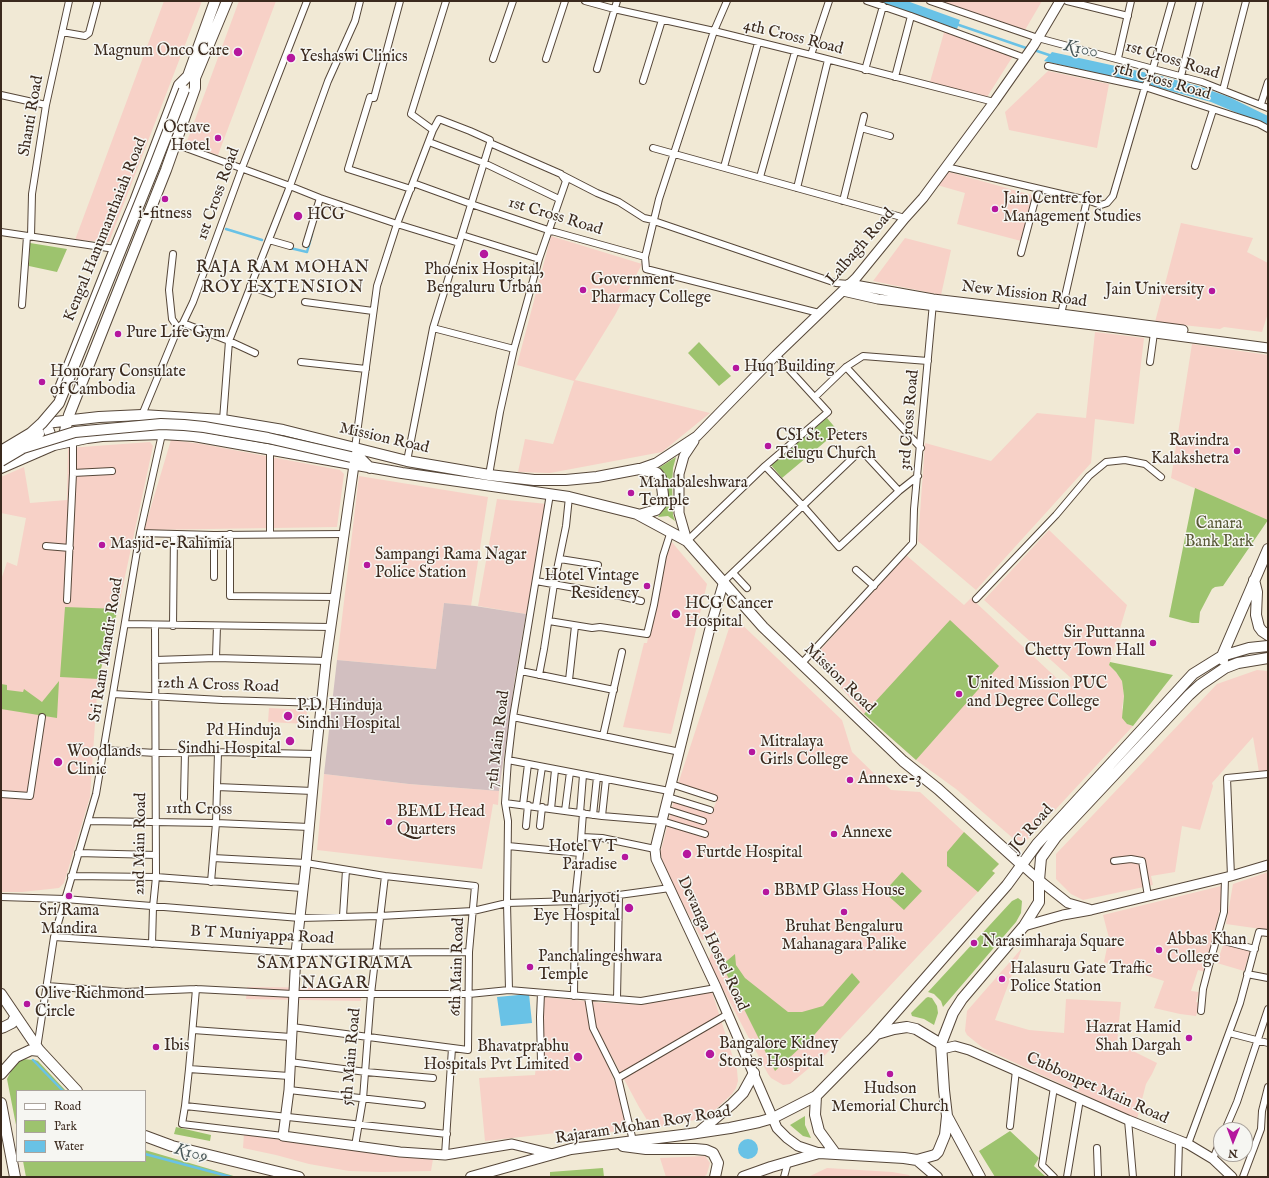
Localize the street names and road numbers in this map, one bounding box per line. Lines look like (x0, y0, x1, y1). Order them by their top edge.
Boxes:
street label: 4th Cross Road (741, 16, 845, 60)
street label: 1st Cross Road (1123, 38, 1221, 84)
street label: 5th Cross Road (1111, 59, 1213, 105)
street label: Shanti Road (15, 74, 49, 158)
street label: Kengal Hanumanthaiah Road (60, 135, 152, 325)
street label: 1st Cross Road (193, 145, 245, 243)
street label: 1st Cross Road (506, 194, 604, 240)
street label: Lalbagh Road (823, 205, 899, 289)
street label: New Mission Road (960, 278, 1088, 312)
street label: 3rd Cross Road (896, 369, 924, 471)
street label: Mission Road (337, 419, 431, 459)
street label: Sri Ram Mandir Road (86, 577, 128, 723)
street label: Mission Road (799, 640, 879, 718)
street label: 12th A Cross Road (157, 674, 279, 698)
street label: 7th Main Road (483, 689, 515, 791)
street label: 2nd Main Road (131, 793, 151, 895)
street label: 11th Cross (166, 800, 232, 820)
street label: JC Road (1006, 801, 1058, 857)
street label: Devanga Hostel Road (672, 874, 752, 1014)
street label: 6th Main Road (447, 917, 469, 1017)
street label: B T Muniyappa Road (190, 923, 334, 949)
street label: 5th Main Road (338, 1007, 366, 1107)
street label: Cubbonpet Main Road (1023, 1049, 1171, 1129)
street label: Rajaram Mohan Roy Road (554, 1103, 732, 1149)

